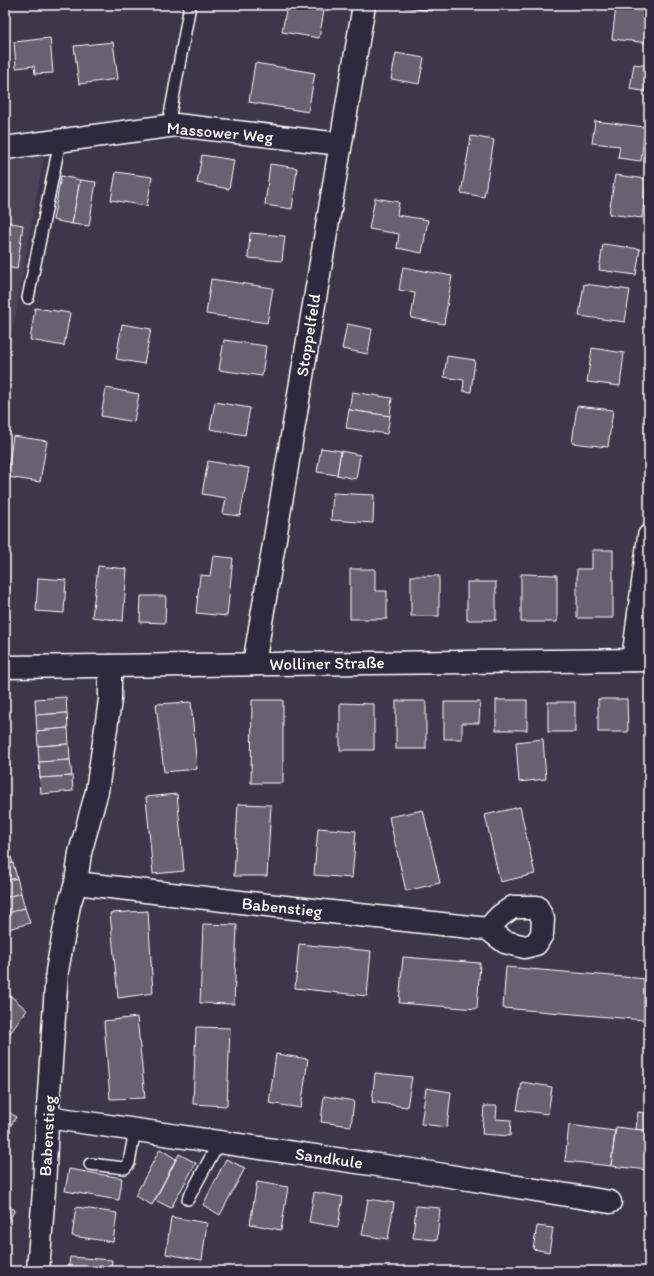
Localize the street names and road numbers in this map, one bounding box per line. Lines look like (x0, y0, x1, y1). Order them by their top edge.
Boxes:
street label: Massower Weg (166, 117, 275, 147)
street label: Stoppelfeld (292, 291, 325, 378)
street label: Wolliner Straße (269, 652, 385, 674)
street label: Babenstieg (241, 893, 324, 921)
street label: Babenstieg (35, 1095, 59, 1177)
street label: Sandkule (294, 1143, 364, 1173)

